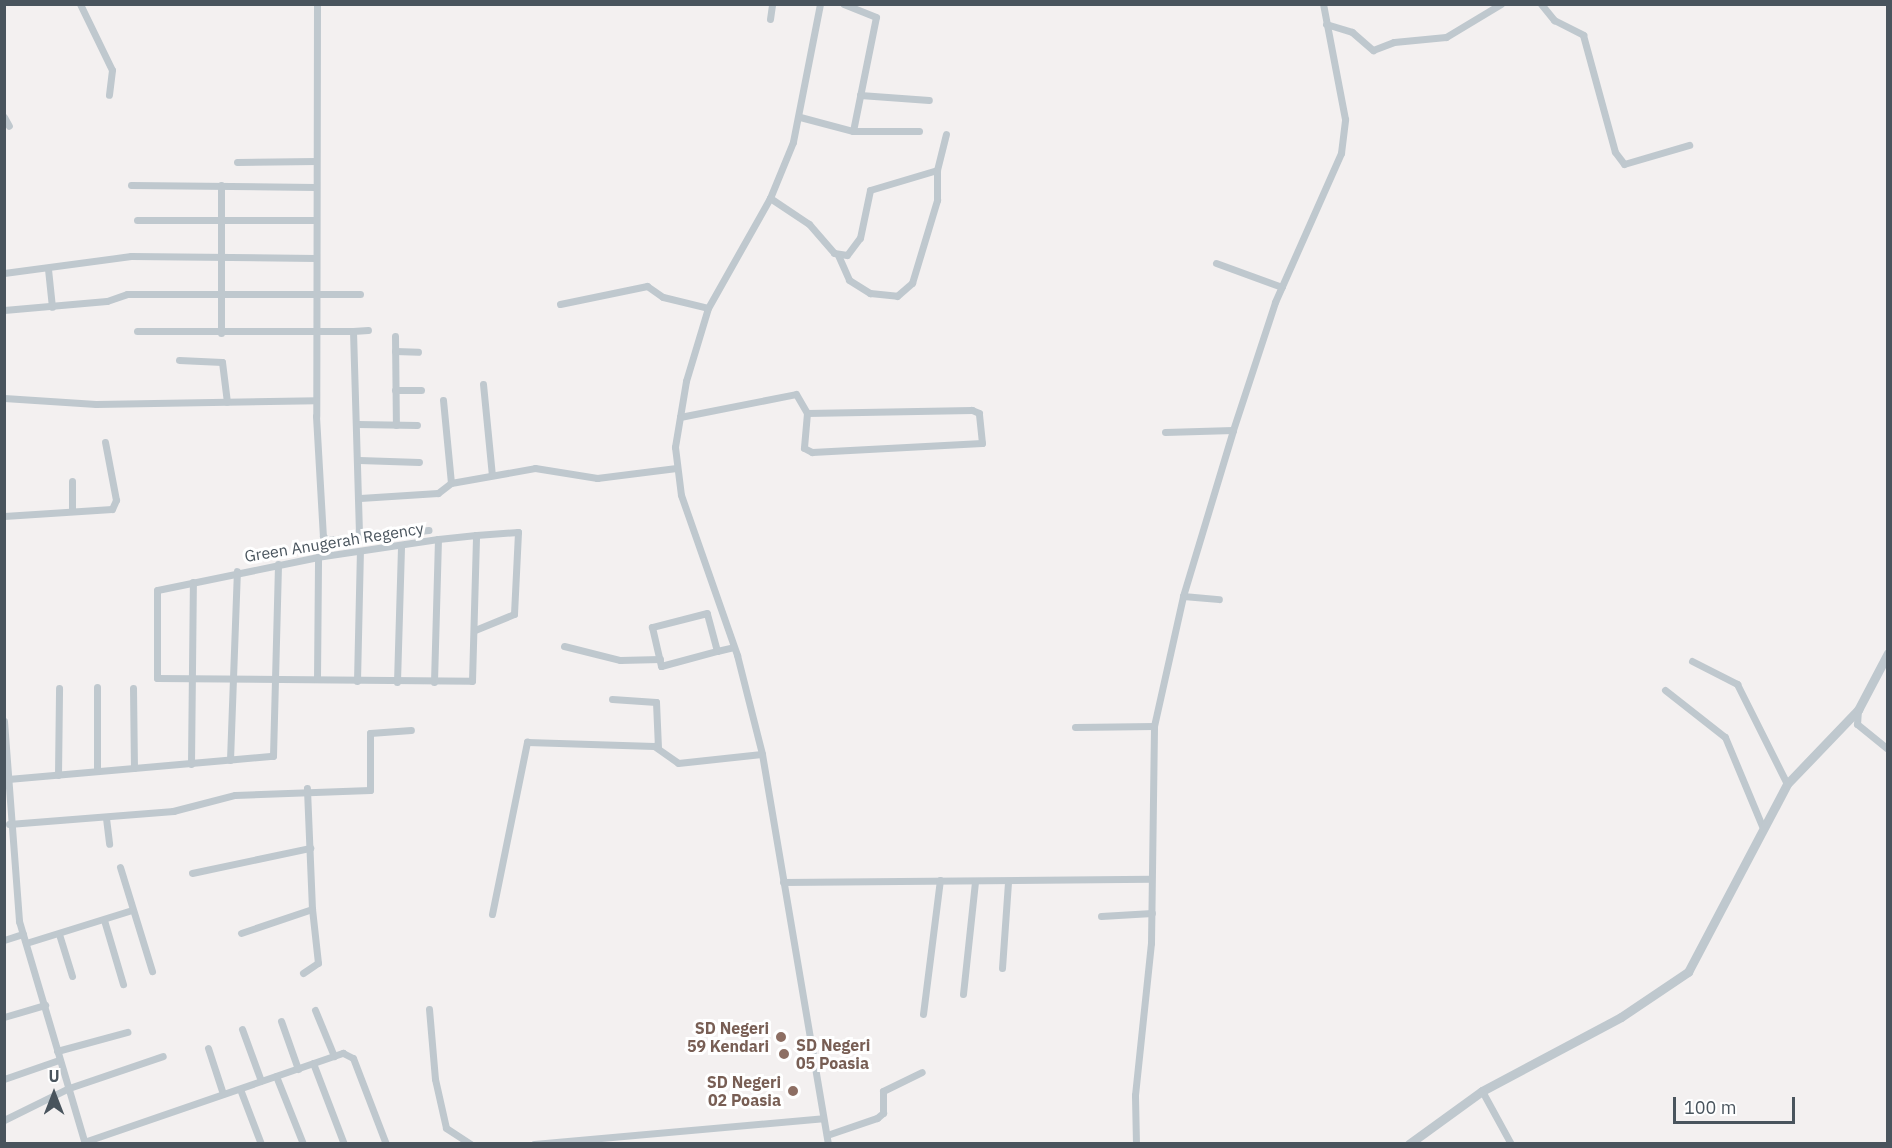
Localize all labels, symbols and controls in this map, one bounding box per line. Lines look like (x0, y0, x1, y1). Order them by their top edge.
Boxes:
street label: Green Anugerah Regency (243, 518, 425, 566)
place label: SD Negeri 59 Kendari (687, 1018, 769, 1056)
marker: SD Negeri 59 Kendari (774, 1030, 788, 1044)
place label: SD Negeri 05 Poasia (796, 1035, 870, 1073)
marker: SD Negeri 05 Poasia (777, 1047, 791, 1061)
north arrow (24, 1064, 84, 1124)
text: U (48, 1066, 60, 1086)
place label: SD Negeri 02 Poasia (707, 1072, 781, 1110)
marker: SD Negeri 02 Poasia (786, 1084, 800, 1098)
scale bar (1676, 1085, 1798, 1123)
text: 100 m (1684, 1096, 1736, 1119)

